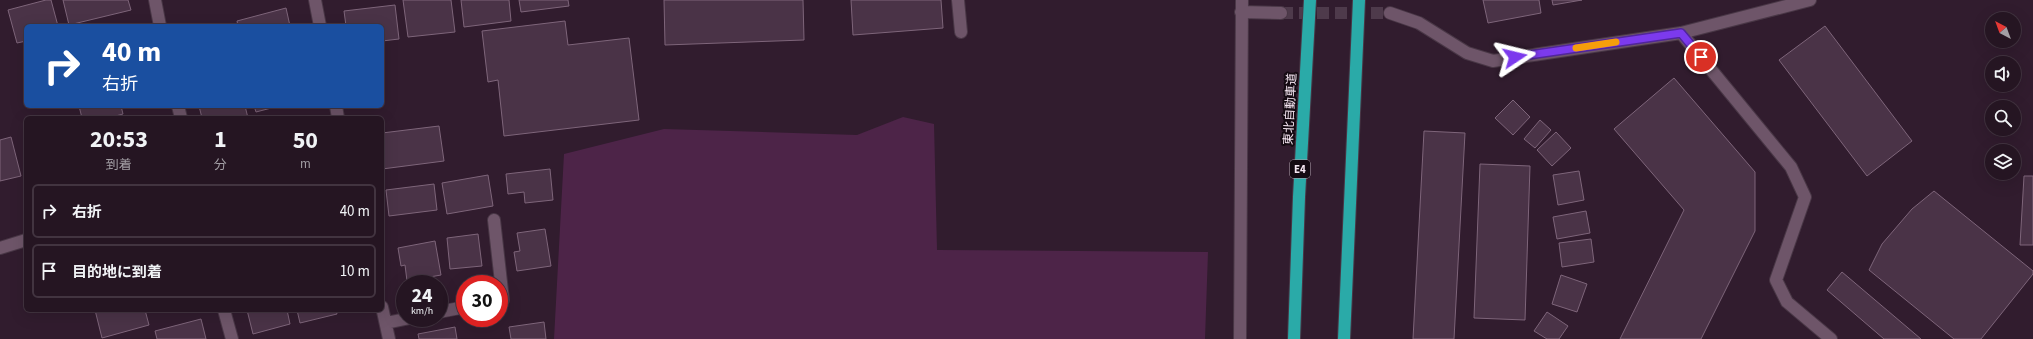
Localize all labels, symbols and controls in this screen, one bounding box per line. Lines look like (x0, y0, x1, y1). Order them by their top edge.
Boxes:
north arrow (1985, 12, 2021, 48)
map controls (1985, 12, 2021, 180)
text: 40 m (102, 32, 161, 72)
position arrow (1494, 36, 1536, 78)
icon: right (36, 40, 88, 92)
pin (1684, 40, 1718, 74)
icon: arrive (1690, 46, 1712, 68)
button: sound (1985, 56, 2021, 92)
text: 右折 (102, 72, 138, 97)
street label: 東北自動車道 (1280, 73, 1301, 145)
button: search (1985, 100, 2021, 136)
text: 20:53 (90, 122, 148, 157)
text: 1 (214, 122, 227, 157)
text: 50 (293, 123, 318, 158)
button: layers (1985, 144, 2021, 180)
text: m (300, 155, 311, 173)
text: 到着 (106, 156, 132, 174)
text: 分 (214, 156, 227, 174)
road number: E4 (1290, 160, 1310, 178)
icon: right (38, 200, 60, 222)
text: 40 m (340, 201, 370, 222)
text: 右折 (72, 202, 102, 223)
icon: arrive (38, 260, 60, 282)
text: 10 m (340, 261, 370, 282)
text: 目的地に到着 (72, 262, 162, 283)
speed limit sign: 30 (456, 275, 508, 327)
text: 24 (411, 282, 433, 310)
text: km/h (411, 304, 433, 318)

